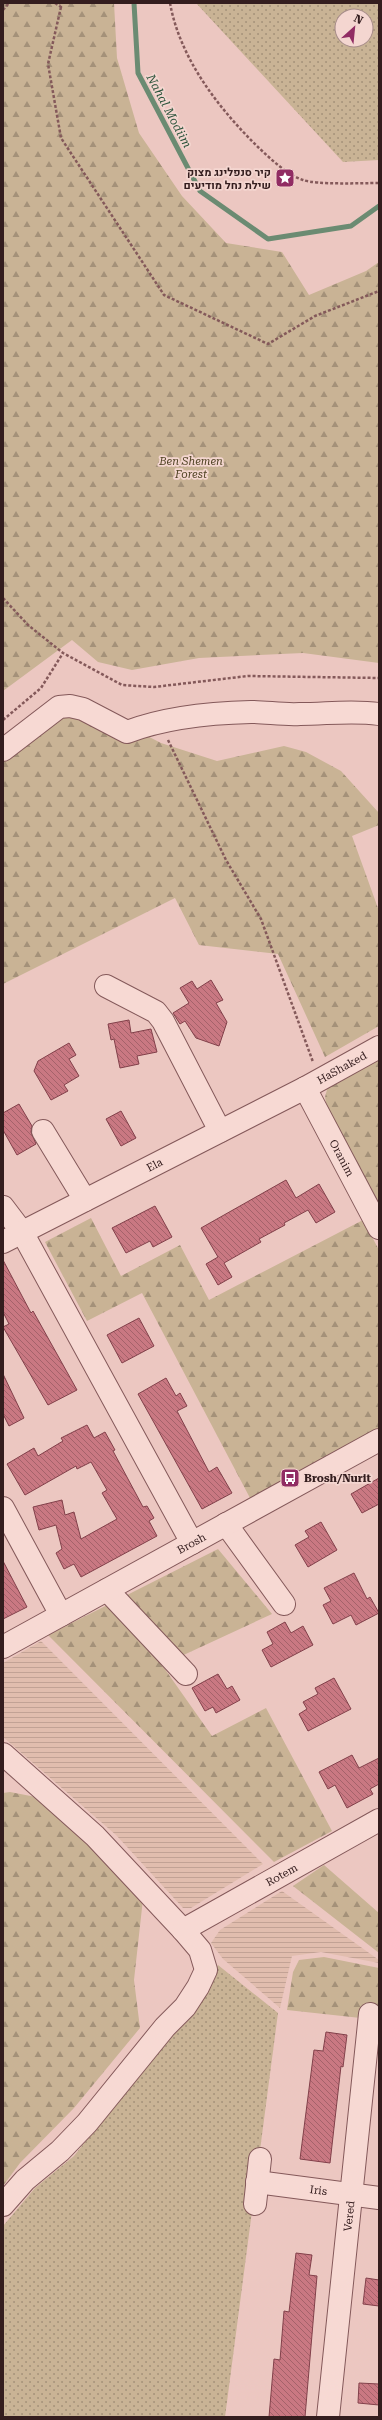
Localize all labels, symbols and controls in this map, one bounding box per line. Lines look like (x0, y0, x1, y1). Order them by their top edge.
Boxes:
north arrow (334, 8, 374, 48)
text: N (352, 12, 366, 27)
water label: Nahal Modiim (143, 71, 195, 151)
place label: קיר סנפלינג מצוק שילת נחל מודיעים (183, 166, 271, 192)
place icon: קיר סנפלינג מצוק שילת נחל מודיעים (274, 167, 296, 189)
park label: Ben Shemen Forest (158, 455, 223, 481)
street label: HaShaked (315, 1049, 369, 1087)
street label: Oranim (326, 1137, 357, 1179)
street label: Ela (144, 1156, 165, 1175)
bus stop icon: Brosh/Nurit (279, 1467, 301, 1489)
place label: Brosh/Nurit (304, 1472, 372, 1485)
street label: Brosh (175, 1531, 208, 1557)
street label: Rotem (264, 1861, 300, 1889)
street label: Iris (309, 2183, 328, 2198)
street label: Vered (341, 2200, 357, 2232)

